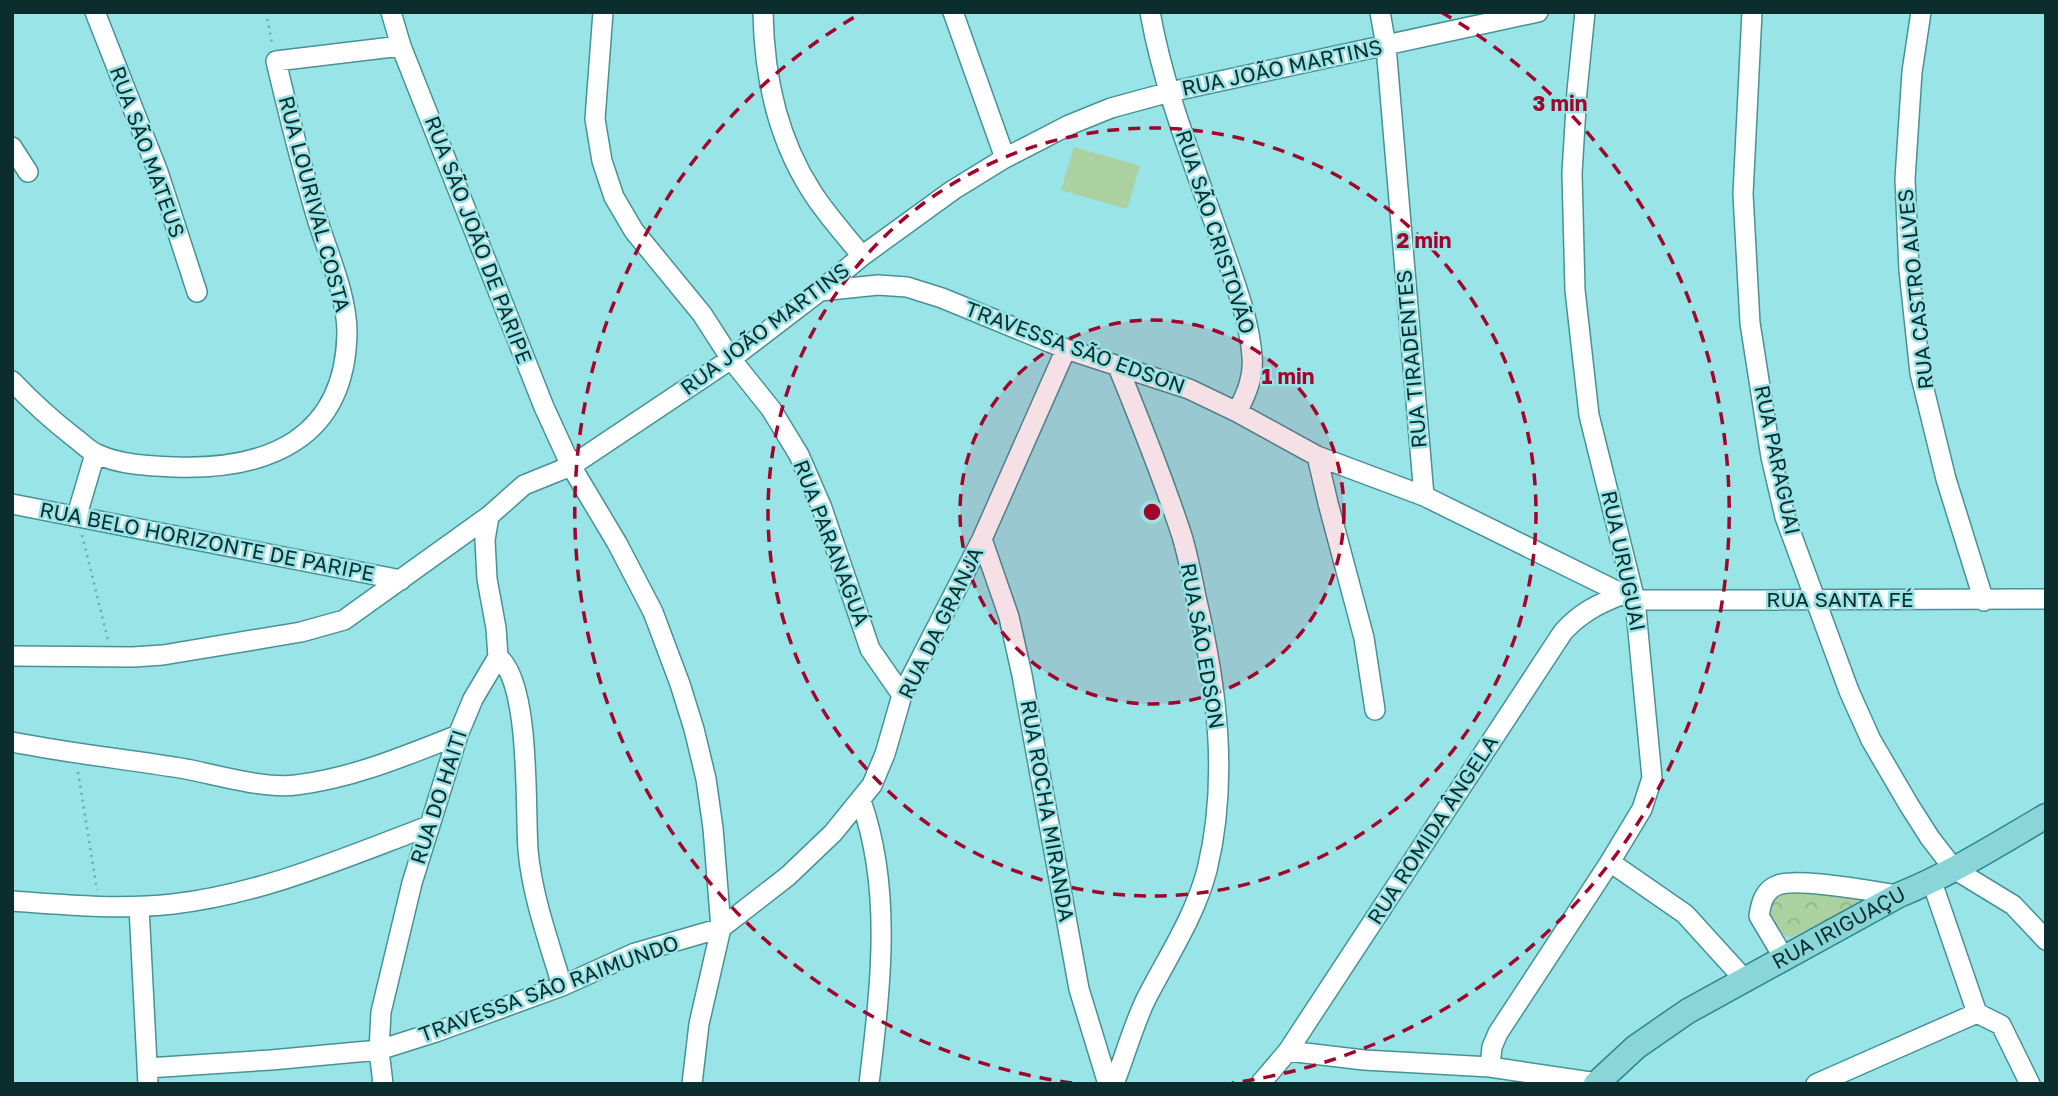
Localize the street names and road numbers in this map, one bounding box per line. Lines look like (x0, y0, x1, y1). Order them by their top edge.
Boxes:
street label: RUA JOÃO MARTINS (1179, 33, 1385, 101)
street label: RUA SÃO MATEUS (105, 62, 191, 241)
street label: RUA LOURIVAL COSTA (274, 93, 356, 315)
street label: RUA SÃO JOÃO DE PARIPE (420, 112, 538, 367)
street label: RUA SÃO CRISTOVÃO (1171, 126, 1261, 337)
street label: RUA CASTRO ALVES (1892, 188, 1938, 391)
street label: RUA JOÃO MARTINS (675, 256, 854, 400)
street label: RUA TIRADENTES (1390, 269, 1432, 449)
street label: TRAVESSA SÃO EDSON (962, 295, 1189, 399)
street label: RUA PARAGUAI (1749, 383, 1807, 537)
street label: RUA PARANAGUÁ (788, 456, 876, 629)
street label: RUA URUGUAI (1596, 488, 1652, 633)
street label: RUA BELO HORIZONTE DE PARIPE (38, 496, 377, 586)
street label: RUA DA GRANJA (892, 542, 988, 703)
street label: RUA SÃO EDSON (1176, 561, 1230, 731)
street label: RUA SANTA FÉ (1766, 586, 1914, 612)
street label: RUA ROCHA MIRANDA (1016, 698, 1080, 924)
street label: RUA DO HAITI (404, 726, 472, 867)
street label: RUA ROMIDA ÂNGELA (1361, 730, 1503, 929)
street label: RUA IRIGUAÇU (1767, 880, 1910, 974)
street label: TRAVESSA SÃO RAIMUNDO (415, 929, 682, 1047)

